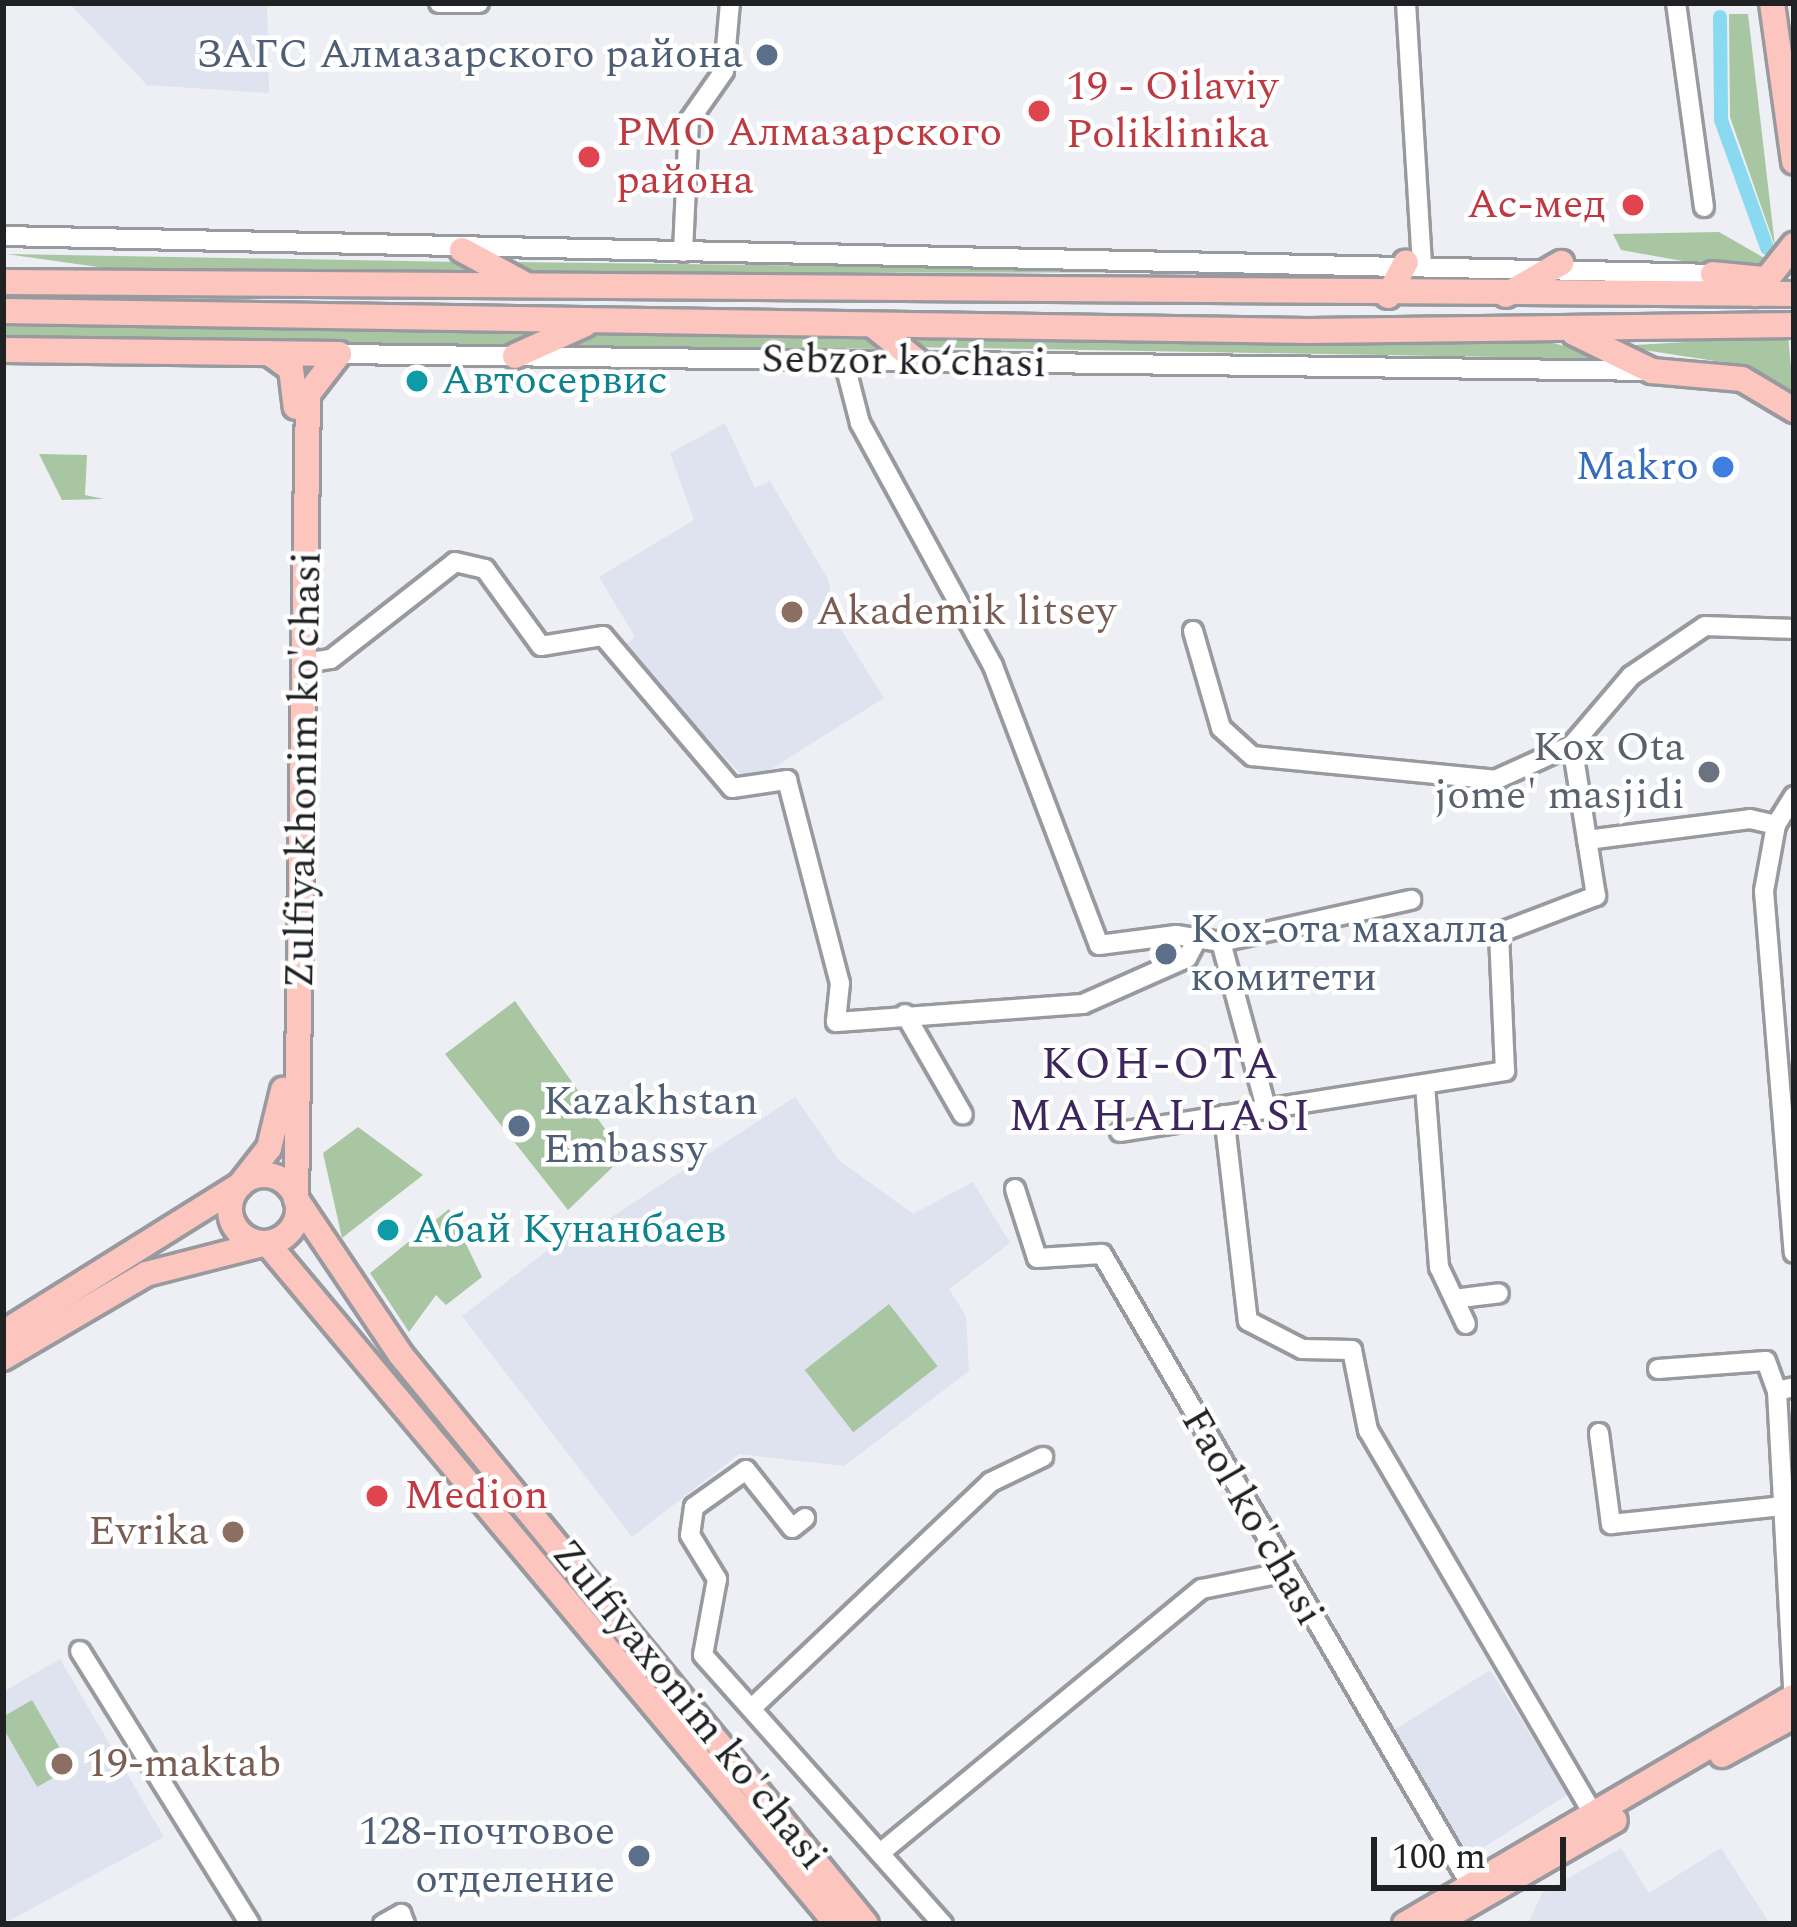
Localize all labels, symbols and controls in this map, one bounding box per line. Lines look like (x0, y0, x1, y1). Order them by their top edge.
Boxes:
place label: ЗАГС Алмазарского района (196, 30, 743, 80)
marker: ЗАГС Алмазарского района (754, 42, 780, 68)
place label: 19 - Oilaviy Poliklinika (1066, 62, 1278, 160)
marker: 19 - Oilaviy Poliklinika (1023, 95, 1055, 127)
place label: РМО Алмазарского района (616, 108, 1002, 207)
marker: РМО Алмазарского района (573, 141, 605, 173)
place label: Ас-мед (1467, 180, 1606, 230)
marker: Ас-мед (1617, 189, 1649, 221)
street label: Sebzor ko‘chasi (761, 334, 1047, 390)
place label: Автосервис (441, 356, 668, 406)
marker: Автосервис (404, 368, 430, 394)
place label: Makro (1576, 442, 1699, 492)
marker: Makro (1710, 454, 1736, 480)
street label: Zulfiyakhonim ko'chasi (275, 551, 333, 989)
place label: Akademik litsey (816, 587, 1116, 637)
marker: Akademik litsey (779, 599, 805, 625)
place label: Kox Ota jome' masjidi (1434, 723, 1685, 822)
marker: Kox Ota jome' masjidi (1696, 759, 1722, 785)
place label: Кох-ота махалла комитети (1190, 905, 1508, 1004)
marker: Кох-ота махалла комитети (1153, 941, 1179, 967)
district label: KOH-OTA MAHALLASI (1009, 1038, 1313, 1144)
place label: Kazakhstan Embassy (543, 1077, 758, 1176)
marker: Kazakhstan Embassy (506, 1113, 532, 1139)
place label: Абай Кунанбаев (412, 1205, 726, 1255)
marker: Абай Кунанбаев (375, 1217, 401, 1243)
street label: Faol ko'chasi (1169, 1399, 1335, 1635)
place label: Medion (404, 1471, 548, 1521)
marker: Medion (361, 1480, 393, 1512)
place label: Evrika (88, 1507, 209, 1557)
marker: Evrika (220, 1519, 246, 1545)
street label: Zulfiyaxonim ko'chasi (540, 1530, 838, 1880)
place label: 19-maktab (86, 1739, 281, 1789)
marker: 19-maktab (49, 1751, 75, 1777)
place label: 128-почтовое отделение (359, 1807, 615, 1906)
scale bar (1377, 1813, 1572, 1887)
text: 100 m (1392, 1830, 1486, 1885)
marker: 128-почтовое отделение (626, 1843, 652, 1869)

